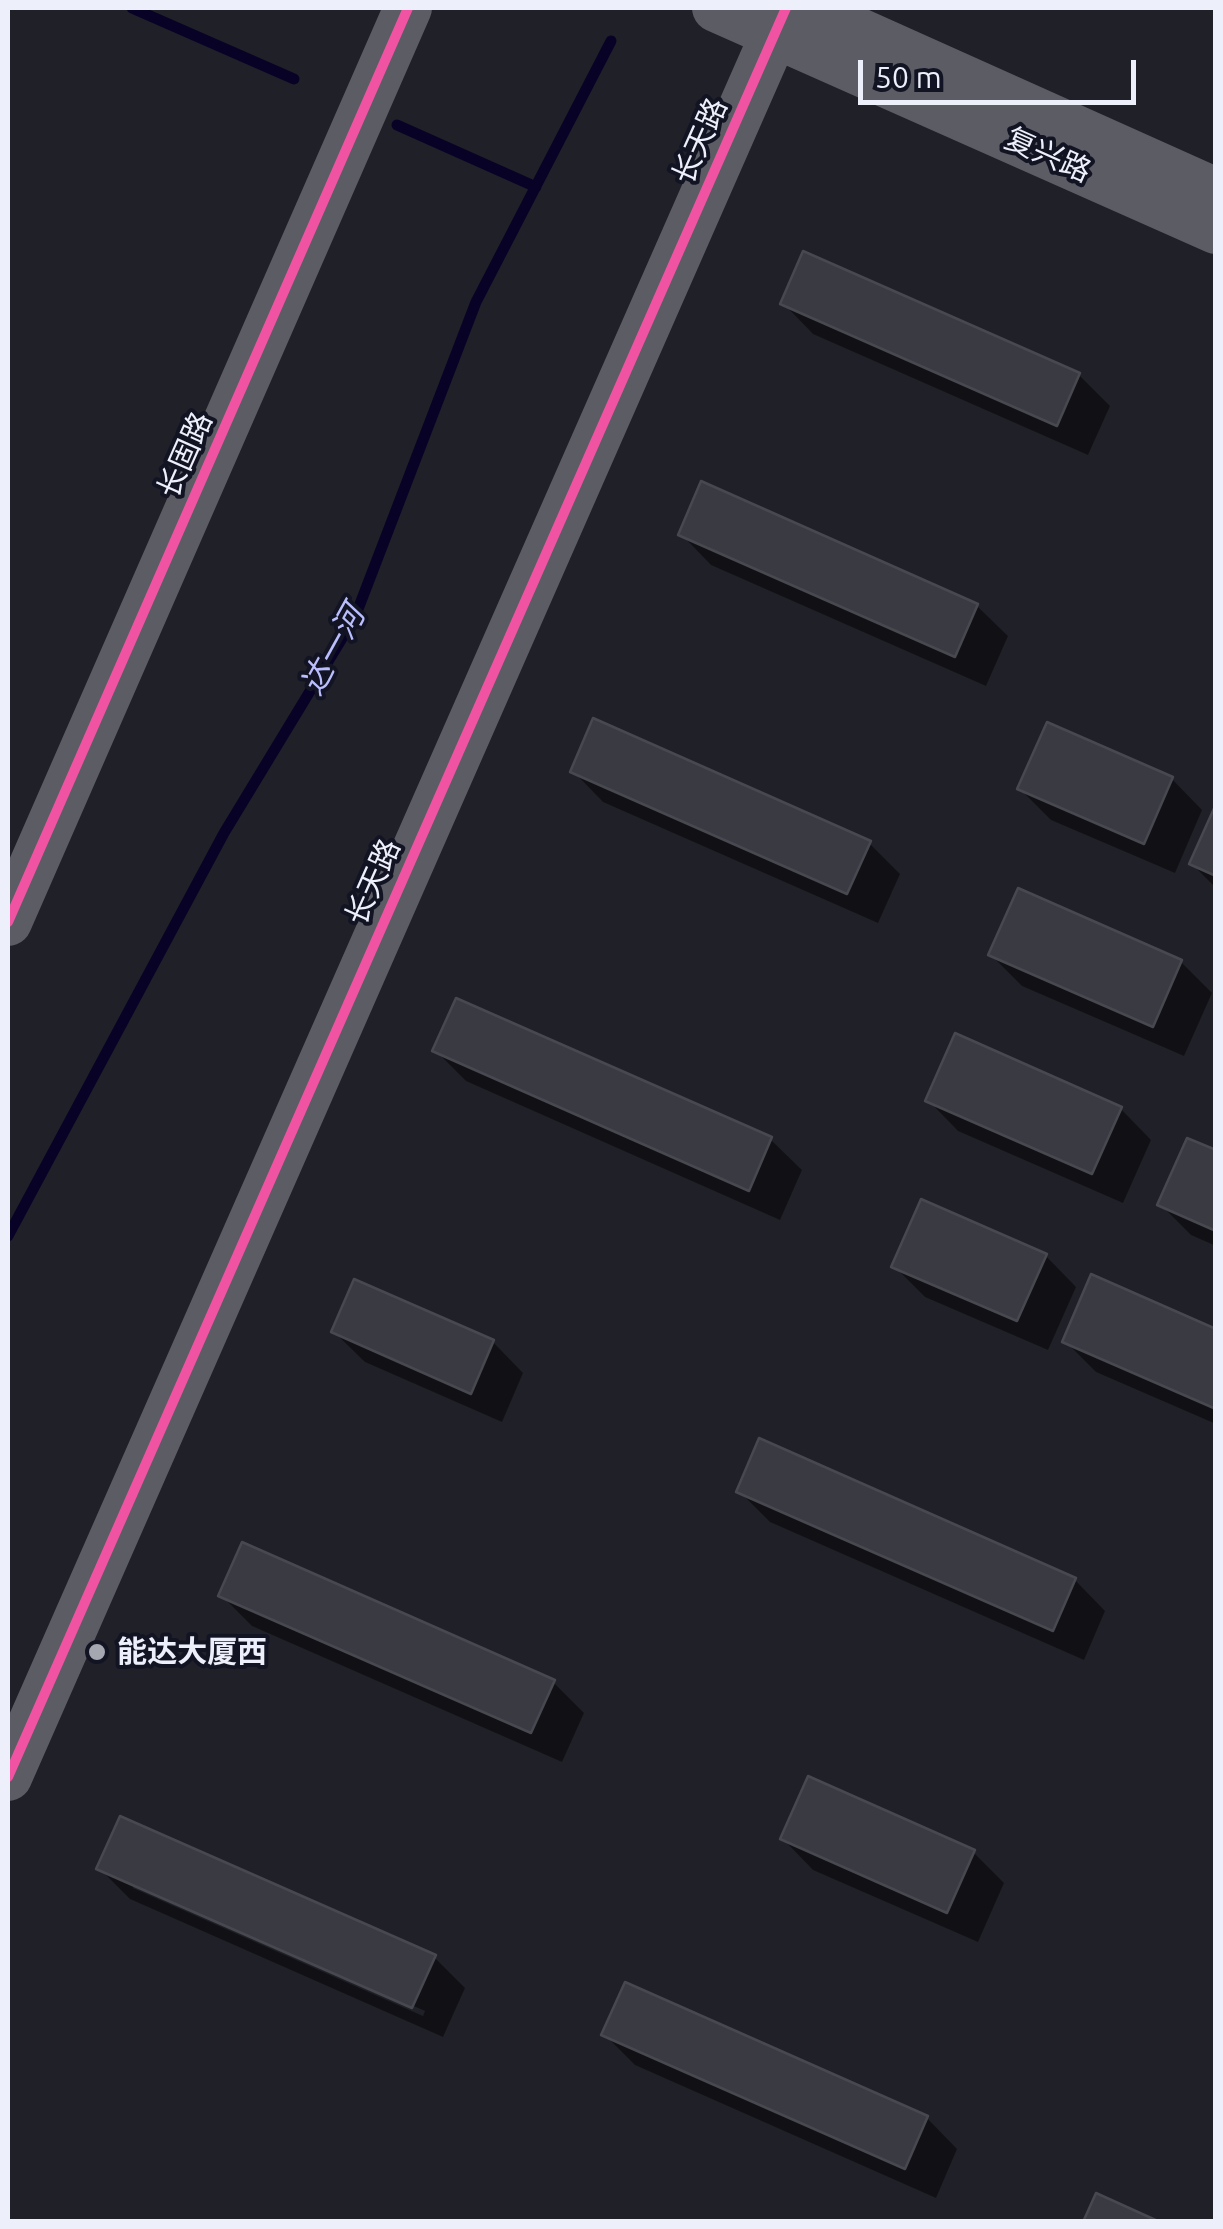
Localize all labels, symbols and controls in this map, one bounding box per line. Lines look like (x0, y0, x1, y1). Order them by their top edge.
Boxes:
scale bar (863, 40, 1140, 102)
text: 50 m (875, 60, 942, 94)
street label: 长天路 (665, 93, 735, 189)
street label: 复兴路 (1000, 120, 1096, 190)
street label: 长固路 (150, 407, 220, 503)
water label: 达一河 (293, 599, 373, 701)
street label: 长天路 (338, 834, 408, 930)
place label: 能达大厦西 (117, 1634, 267, 1670)
marker: 能达大厦西 (86, 1641, 108, 1663)

